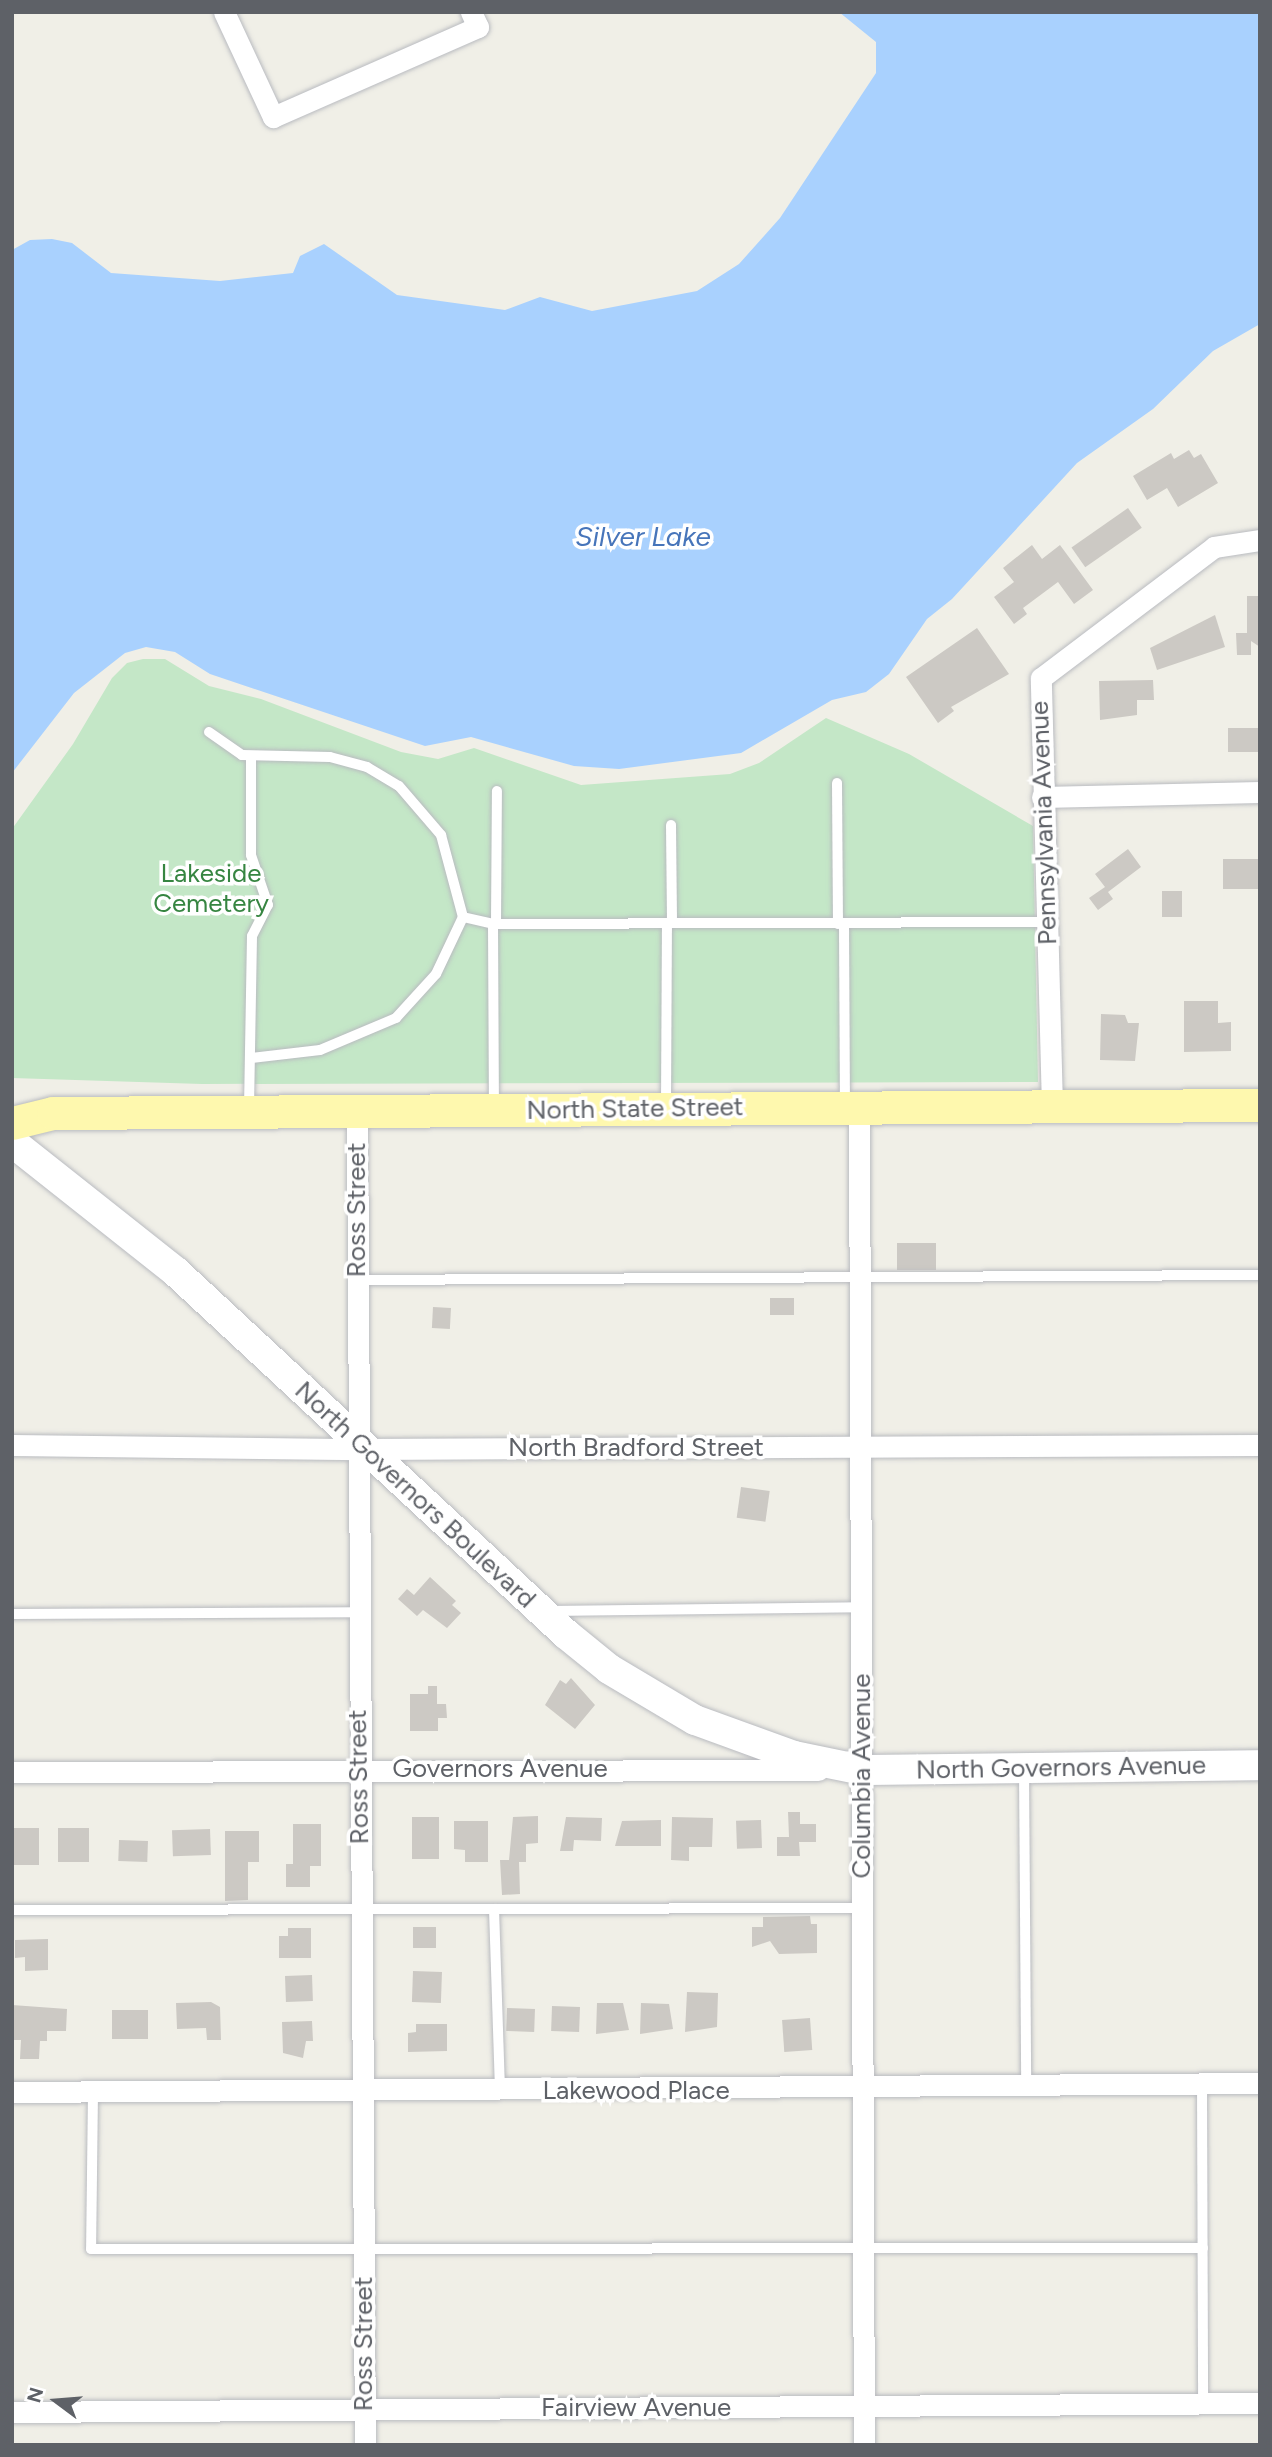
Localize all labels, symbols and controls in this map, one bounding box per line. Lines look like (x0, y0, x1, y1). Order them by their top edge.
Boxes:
water label: Silver Lake (575, 519, 711, 553)
street label: Pennsylvania Avenue (1024, 700, 1064, 946)
park label: Lakeside Cemetery (153, 858, 269, 920)
street label: North State Street (526, 1092, 744, 1126)
street label: Ross Street (341, 1143, 373, 1277)
street label: North Governors Boulevard (288, 1375, 542, 1615)
street label: North Bradford Street (508, 1432, 764, 1464)
street label: Columbia Avenue (846, 1673, 878, 1879)
street label: Ross Street (342, 1709, 376, 1845)
street label: North Governors Avenue (916, 1750, 1206, 1786)
street label: Governors Avenue (392, 1753, 608, 1785)
street label: Lakewood Place (542, 2075, 730, 2107)
street label: Ross Street (348, 2277, 380, 2411)
north arrow (21, 2366, 91, 2436)
text: N (22, 2385, 48, 2405)
street label: Fairview Avenue (541, 2392, 731, 2424)

